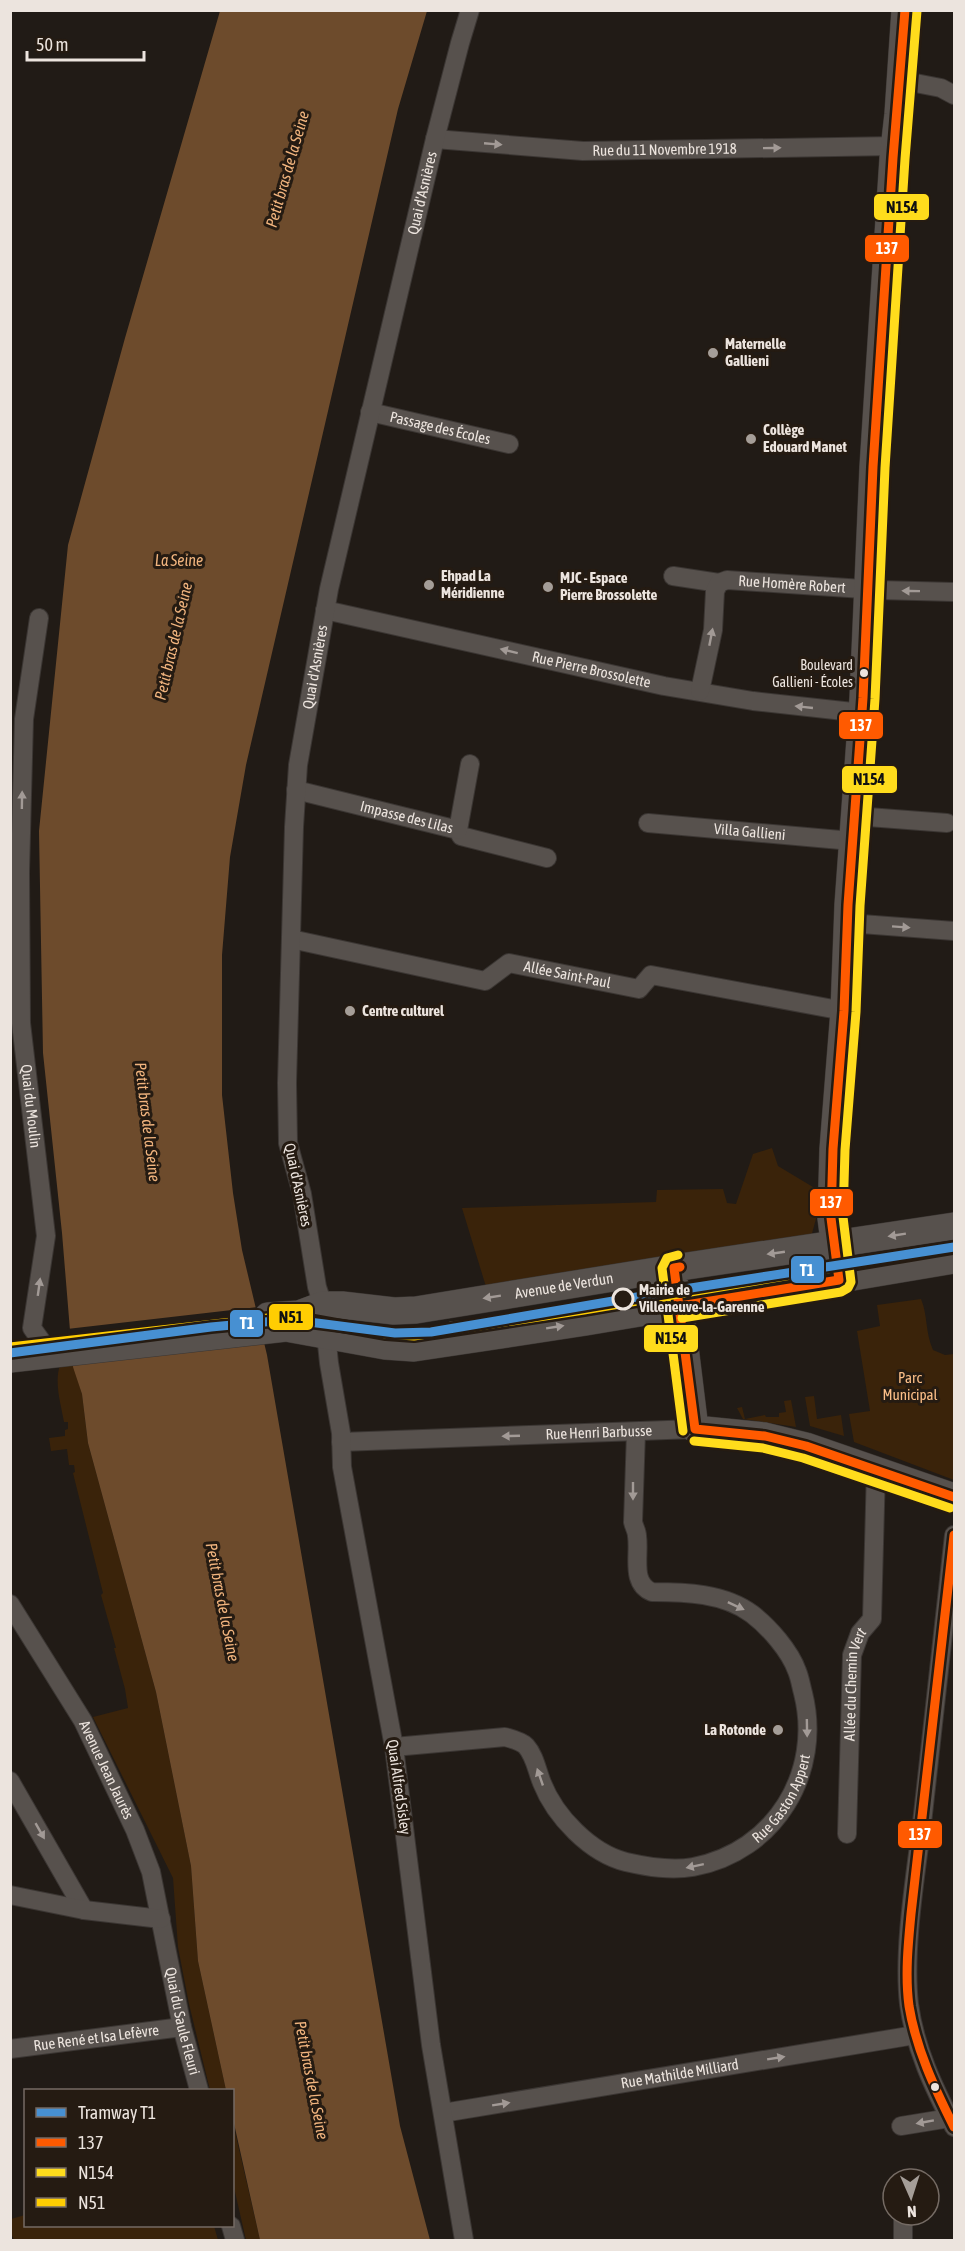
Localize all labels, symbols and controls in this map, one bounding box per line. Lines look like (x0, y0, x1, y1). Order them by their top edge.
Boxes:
scale bar (27, 24, 144, 62)
text: 50 m (36, 34, 68, 55)
water label: Petit bras de la Seine (262, 109, 312, 229)
one-way arrow (484, 140, 503, 149)
street label: Rue du 11 Novembre 1918 (592, 140, 737, 159)
one-way arrow (762, 143, 781, 153)
street label: Quai d'Asnières (404, 150, 440, 236)
line badge: N154 (873, 193, 930, 221)
text: N154 (886, 198, 918, 216)
line badge: 137 (864, 234, 910, 263)
text: 137 (876, 239, 898, 257)
place label: Maternelle Gallieni (725, 335, 786, 369)
marker: Maternelle Gallieni (706, 346, 720, 360)
street label: Passage des Écoles (388, 408, 492, 447)
place label: Collège Edouard Manet (763, 421, 847, 455)
marker: Collège Edouard Manet (744, 432, 758, 446)
water label: La Seine (155, 551, 203, 569)
place label: Ehpad La Méridienne (441, 567, 505, 601)
place label: MJC - Espace Pierre Brossolette (560, 569, 658, 603)
street label: Rue Homère Robert (738, 572, 846, 596)
marker: Ehpad La Méridienne (422, 578, 436, 592)
water label: Petit bras de la Seine (151, 580, 195, 702)
marker: MJC - Espace Pierre Brossolette (541, 580, 555, 594)
one-way arrow (902, 586, 921, 596)
street label: Quai d'Asnières (299, 624, 331, 710)
one-way arrow (707, 627, 716, 646)
one-way arrow (500, 646, 518, 656)
street label: Rue Pierre Brossolette (531, 648, 653, 691)
place label: Boulevard Gallieni - Écoles (772, 657, 853, 690)
marker: Boulevard Gallieni - Écoles (858, 667, 870, 679)
one-way arrow (794, 702, 813, 711)
line badge: 137 (838, 711, 884, 740)
text: 137 (850, 716, 872, 734)
line badge: N154 (841, 765, 898, 794)
text: N154 (853, 770, 885, 788)
one-way arrow (17, 790, 26, 809)
street label: Impasse des Lilas (359, 797, 455, 836)
street label: Villa Gallieni (713, 820, 786, 843)
one-way arrow (892, 922, 911, 931)
street label: Allée Saint-Paul (523, 957, 612, 991)
place label: Centre culturel (362, 1002, 445, 1019)
marker: Centre culturel (343, 1004, 357, 1018)
water label: Petit bras de la Seine (132, 1061, 164, 1183)
street label: Quai du Moulin (18, 1063, 45, 1149)
street label: Quai d'Asnières (281, 1142, 316, 1228)
line badge: 137 (809, 1188, 854, 1217)
text: 137 (820, 1193, 842, 1211)
one-way arrow (887, 1231, 906, 1240)
one-way arrow (766, 1249, 785, 1258)
line badge: T1 (790, 1255, 825, 1284)
text: T1 (800, 1261, 815, 1279)
street label: Avenue de Verdun (513, 1269, 614, 1302)
one-way arrow (34, 1277, 43, 1296)
place label: Mairie de Villeneuve-la-Garenne (638, 1281, 765, 1315)
marker: Mairie de Villeneuve-la-Garenne (612, 1288, 634, 1310)
one-way arrow (483, 1293, 502, 1302)
line badge: N51 (268, 1303, 314, 1331)
text: N51 (279, 1308, 304, 1326)
line badge: T1 (229, 1309, 264, 1338)
text: T1 (240, 1314, 255, 1332)
one-way arrow (546, 1323, 565, 1332)
line badge: N154 (643, 1324, 699, 1353)
text: N154 (655, 1329, 687, 1347)
park label: Parc Municipal (882, 1369, 938, 1403)
street label: Rue Henri Barbusse (545, 1422, 653, 1442)
one-way arrow (501, 1432, 520, 1441)
one-way arrow (628, 1481, 638, 1500)
water label: Petit bras de la Seine (203, 1541, 243, 1663)
one-way arrow (727, 1601, 745, 1611)
street label: Allée du Chemin Vert (841, 1624, 869, 1741)
street label: Avenue Jean Jaurès (76, 1718, 137, 1822)
one-way arrow (802, 1718, 812, 1737)
place label: La Rotonde (704, 1721, 766, 1738)
marker: La Rotonde (771, 1723, 785, 1737)
street label: Quai Alfred Sisley (384, 1738, 415, 1836)
street label: Rue Gaston Appert (748, 1753, 813, 1846)
one-way arrow (534, 1768, 544, 1786)
line badge: 137 (897, 1820, 943, 1849)
one-way arrow (35, 1823, 45, 1840)
text: 137 (909, 1825, 931, 1843)
one-way arrow (685, 1862, 704, 1871)
street label: Quai du Saule Fleuri (162, 1966, 204, 2077)
water label: Petit bras de la Seine (292, 2019, 332, 2141)
street label: Rue René et Isa Lefèvre (32, 2021, 160, 2054)
one-way arrow (767, 2054, 786, 2063)
street label: Rue Mathilde Milliard (620, 2055, 740, 2091)
unlabelled marker (929, 2081, 941, 2093)
legend (24, 2089, 234, 2227)
one-way arrow (492, 2099, 511, 2108)
text: Tramway T1 (78, 2102, 156, 2123)
one-way arrow (916, 2118, 935, 2127)
text: 137 (78, 2132, 103, 2153)
text: N154 (78, 2162, 114, 2183)
north arrow (881, 2167, 941, 2227)
text: N51 (78, 2192, 106, 2213)
text: N (907, 2203, 917, 2221)

